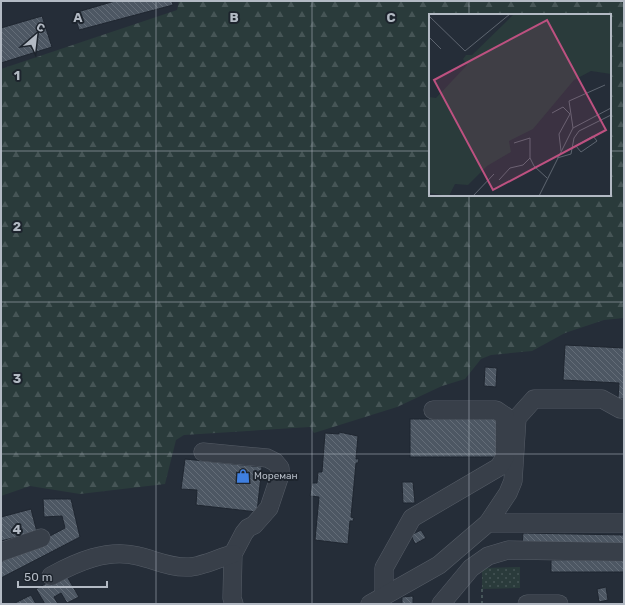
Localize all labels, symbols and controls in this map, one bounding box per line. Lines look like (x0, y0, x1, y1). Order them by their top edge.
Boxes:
text: A (73, 10, 83, 25)
text: B (229, 10, 239, 25)
text: C (386, 10, 396, 25)
inset map (429, 14, 611, 196)
north arrow (16, 16, 56, 56)
text: С (34, 20, 47, 35)
text: 1 (14, 68, 20, 83)
text: 2 (13, 219, 21, 234)
text: 3 (13, 371, 22, 386)
shop icon: Мореман (235, 468, 251, 484)
place label: Мореман (254, 470, 298, 482)
text: 4 (13, 522, 22, 537)
scale bar (18, 563, 107, 589)
text: 50 m (24, 570, 52, 584)

